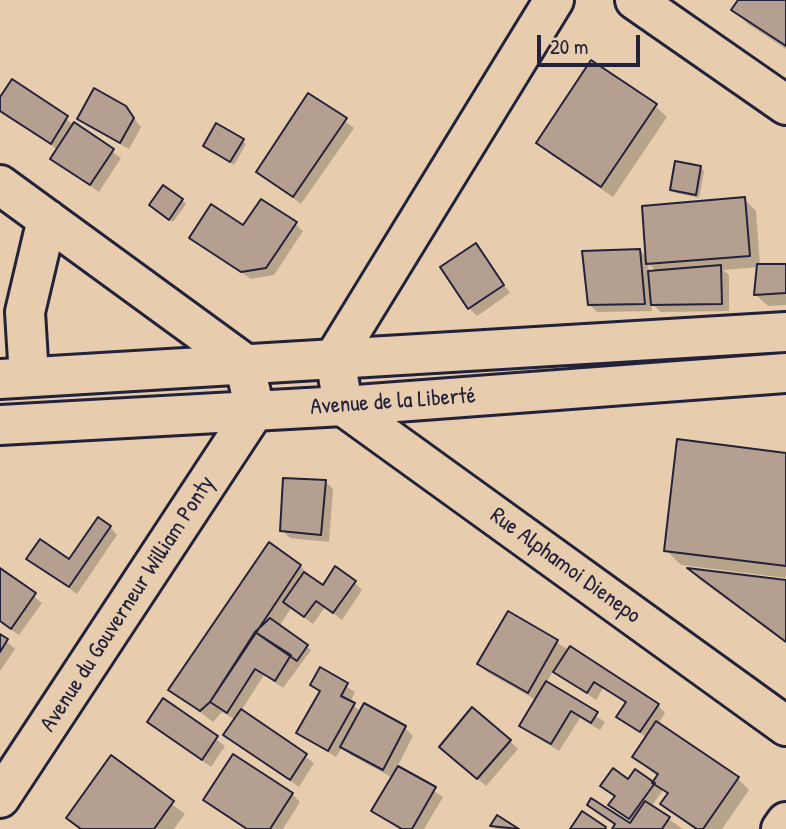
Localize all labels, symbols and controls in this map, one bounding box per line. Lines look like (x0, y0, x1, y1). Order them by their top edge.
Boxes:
scale bar (541, 21, 644, 65)
text: 20 m (550, 32, 588, 61)
street label: Avenue de la Liberté (309, 382, 477, 422)
street label: Avenue du Gouverneur William Ponty (35, 471, 221, 737)
street label: Rue Alphamoi Dienepo (484, 502, 646, 630)

